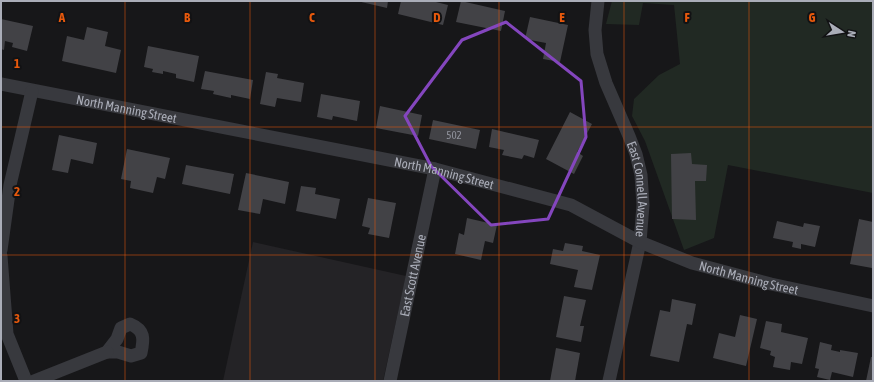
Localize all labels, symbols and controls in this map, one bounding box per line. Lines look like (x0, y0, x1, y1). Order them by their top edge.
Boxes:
text: A (58, 10, 66, 25)
text: B (184, 10, 191, 25)
text: C (309, 10, 315, 25)
text: D (433, 10, 441, 25)
text: E (559, 10, 565, 25)
text: F (684, 10, 690, 25)
text: G (809, 10, 816, 25)
north arrow (822, 12, 862, 52)
text: N (845, 30, 858, 39)
text: 1 (14, 56, 20, 71)
street label: North Manning Street (75, 92, 178, 126)
house number: 502 (446, 129, 462, 141)
street label: East Connell Avenue (624, 139, 650, 238)
street label: North Manning Street (393, 154, 496, 192)
text: 2 (14, 184, 20, 199)
street label: East Scott Avenue (397, 233, 429, 318)
street label: North Manning Street (697, 258, 800, 298)
text: 3 (14, 311, 20, 326)

